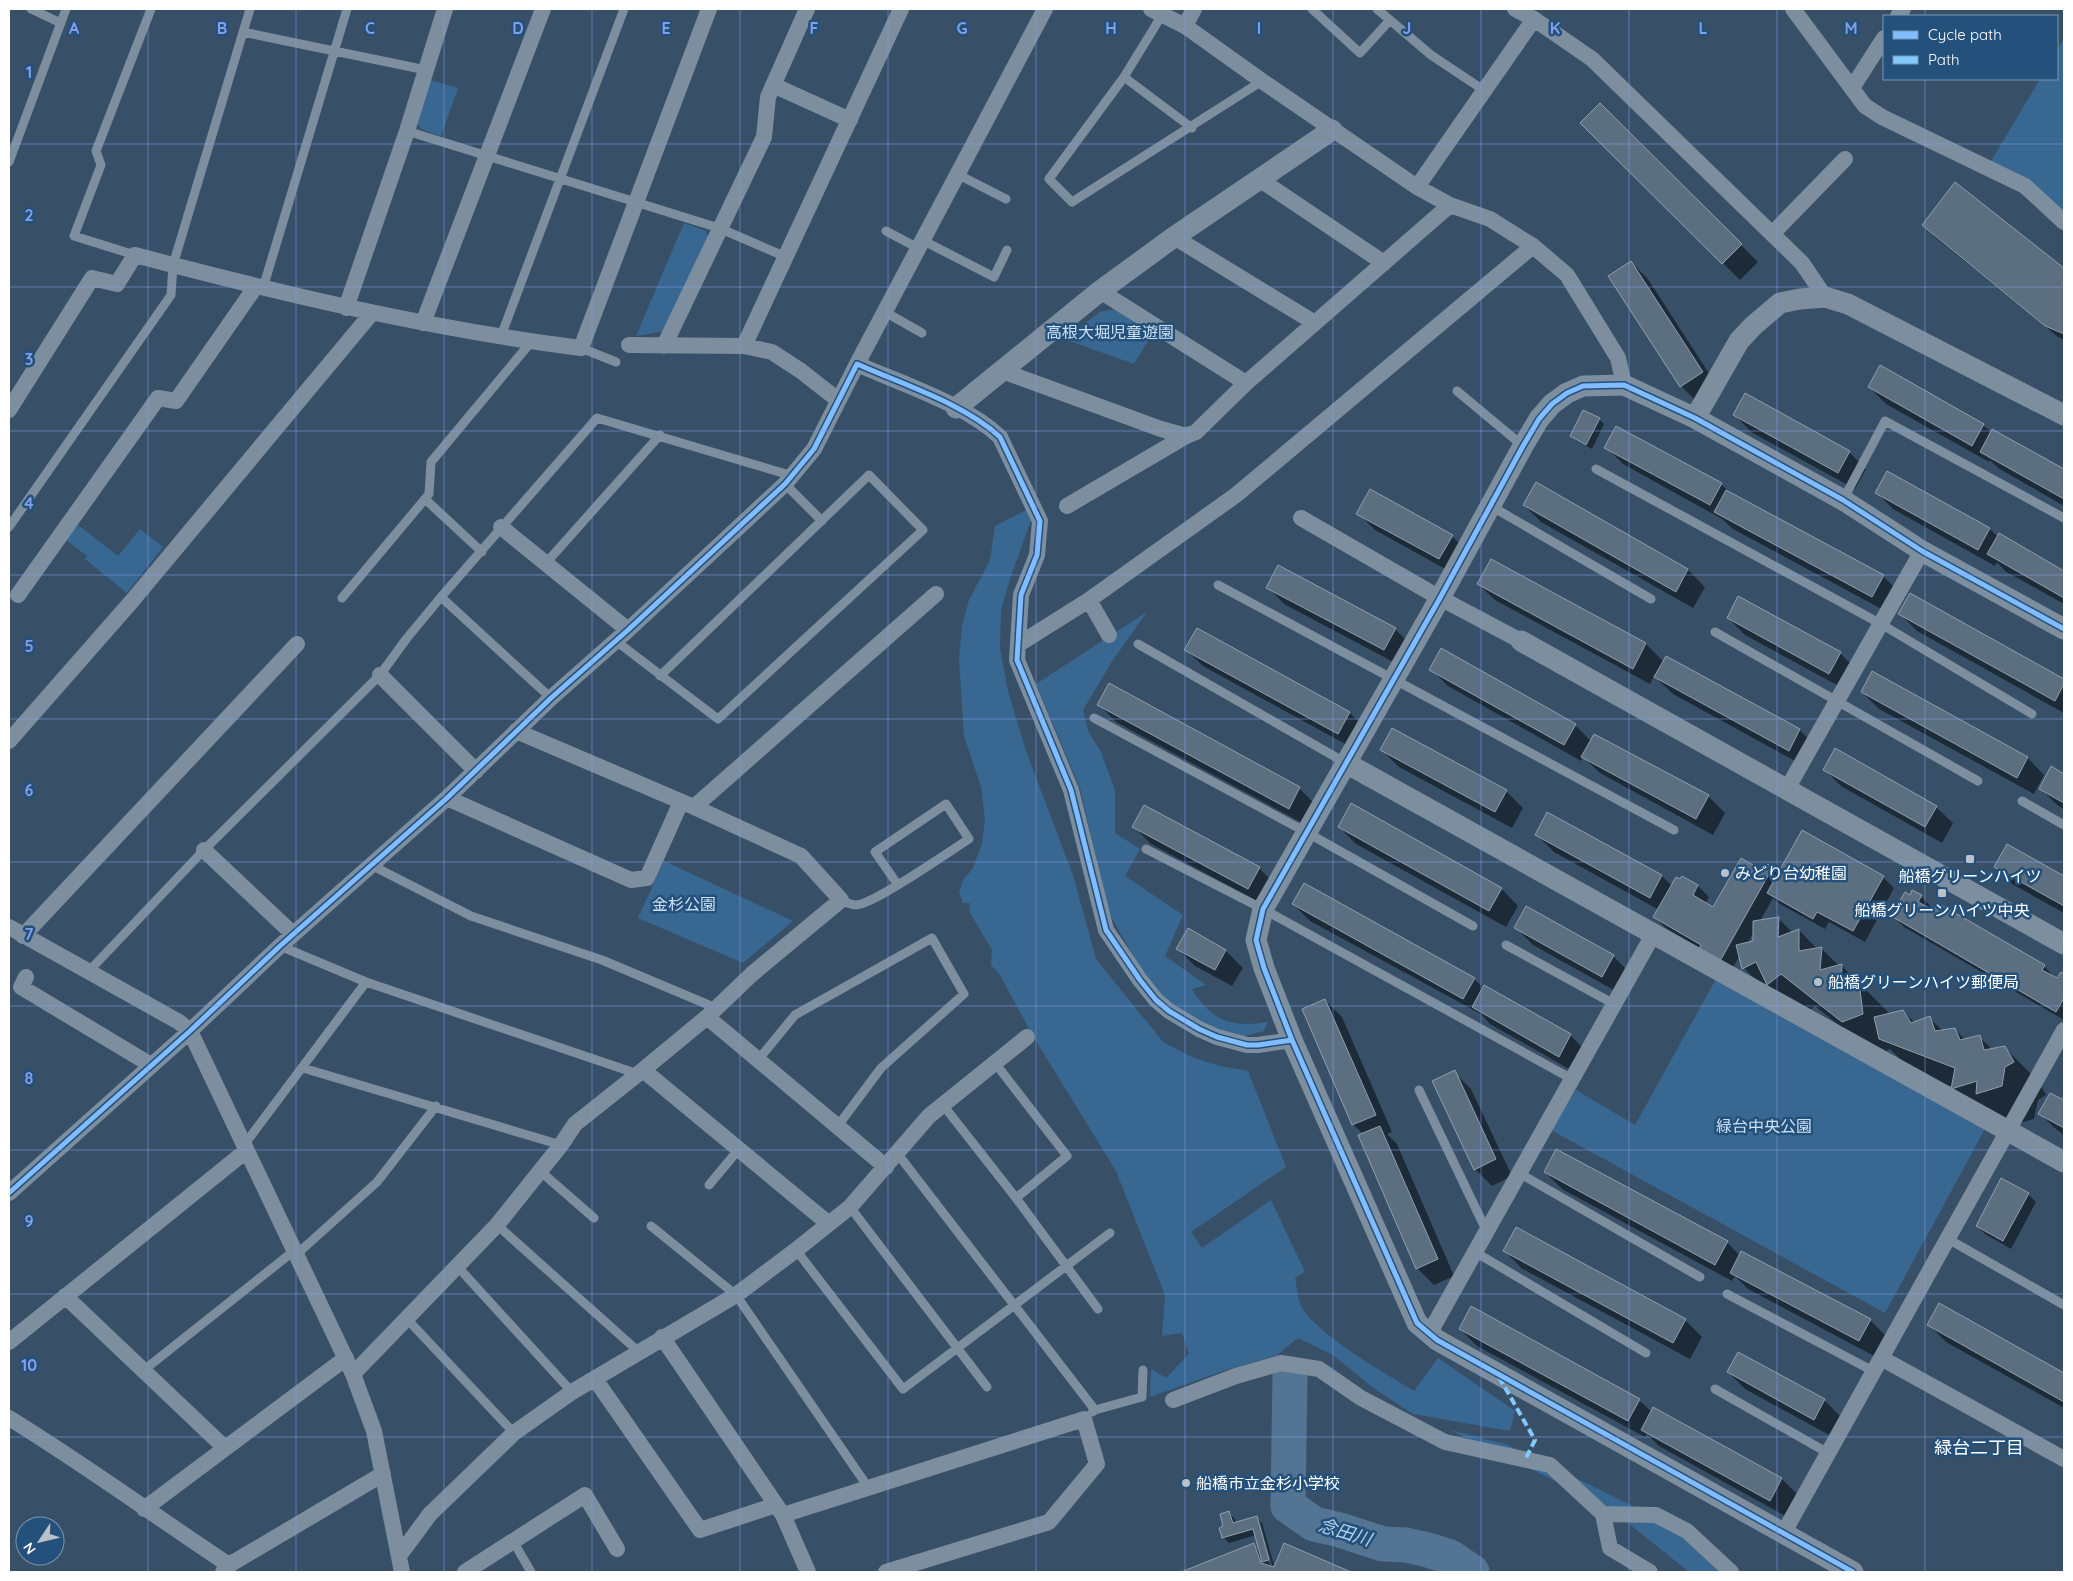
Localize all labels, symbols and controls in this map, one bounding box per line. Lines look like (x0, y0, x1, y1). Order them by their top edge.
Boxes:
legend (1883, 15, 2058, 80)
text: A (69, 18, 80, 38)
text: B (217, 18, 227, 38)
text: C (365, 18, 375, 38)
text: D (512, 18, 524, 38)
text: E (661, 18, 671, 38)
text: F (810, 18, 819, 38)
text: G (956, 18, 968, 38)
text: H (1105, 18, 1117, 38)
text: I (1257, 18, 1261, 38)
text: J (1403, 18, 1411, 38)
text: K (1550, 18, 1560, 38)
text: L (1699, 18, 1708, 38)
text: M (1844, 18, 1858, 38)
text: Cycle path (1928, 25, 2002, 44)
text: Path (1928, 50, 1960, 69)
text: 1 (26, 62, 32, 82)
text: 2 (24, 205, 34, 225)
park label: 高根大堀児童遊園 (1046, 322, 1174, 342)
text: 3 (25, 349, 33, 369)
text: 4 (24, 493, 34, 513)
text: 5 (24, 636, 34, 656)
text: 6 (25, 780, 34, 800)
marker: 船橋グリーンハイツ (1964, 853, 1976, 865)
place label: みどり台幼稚園 (1735, 863, 1847, 883)
place label: 船橋グリーンハイツ (1899, 866, 2041, 886)
marker: みどり台幼稚園 (1719, 867, 1731, 879)
marker: 船橋グリーンハイツ中央 (1936, 887, 1948, 899)
park label: 金杉公園 (652, 894, 716, 914)
place label: 船橋グリーンハイツ中央 (1855, 900, 2029, 920)
text: 7 (25, 924, 34, 944)
place label: 船橋グリーンハイツ郵便局 (1828, 972, 2019, 992)
marker: 船橋グリーンハイツ郵便局 (1812, 976, 1824, 988)
text: 8 (25, 1068, 34, 1088)
park label: 緑台中央公園 (1716, 1116, 1812, 1136)
text: 9 (24, 1211, 34, 1231)
text: 10 (21, 1355, 37, 1375)
district label: 緑台二丁目 (1934, 1436, 2024, 1459)
place label: 船橋市立金杉小学校 (1196, 1473, 1340, 1493)
marker: 船橋市立金杉小学校 (1180, 1477, 1192, 1489)
water label: 念田川 (1316, 1513, 1376, 1551)
north arrow (15, 1516, 65, 1566)
text: N (19, 1539, 40, 1558)

